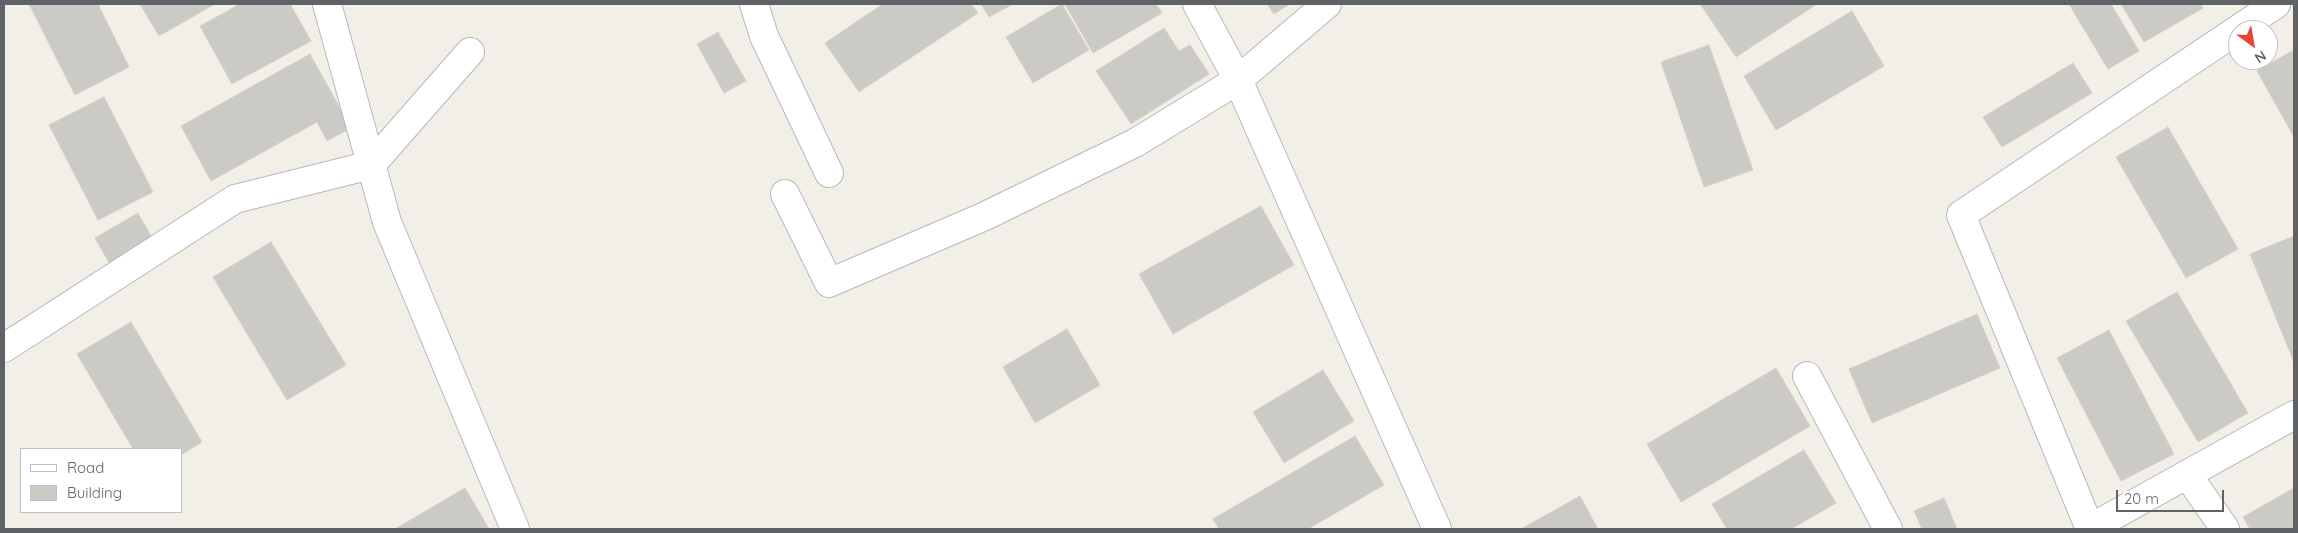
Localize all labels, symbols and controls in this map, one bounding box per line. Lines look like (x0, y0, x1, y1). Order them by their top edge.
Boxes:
north arrow (2228, 20, 2278, 70)
text: N (2251, 47, 2270, 67)
legend (20, 448, 182, 513)
text: Road (67, 458, 104, 477)
scale bar (2118, 480, 2226, 512)
text: Building (67, 483, 122, 502)
text: 20 m (2124, 489, 2159, 508)

